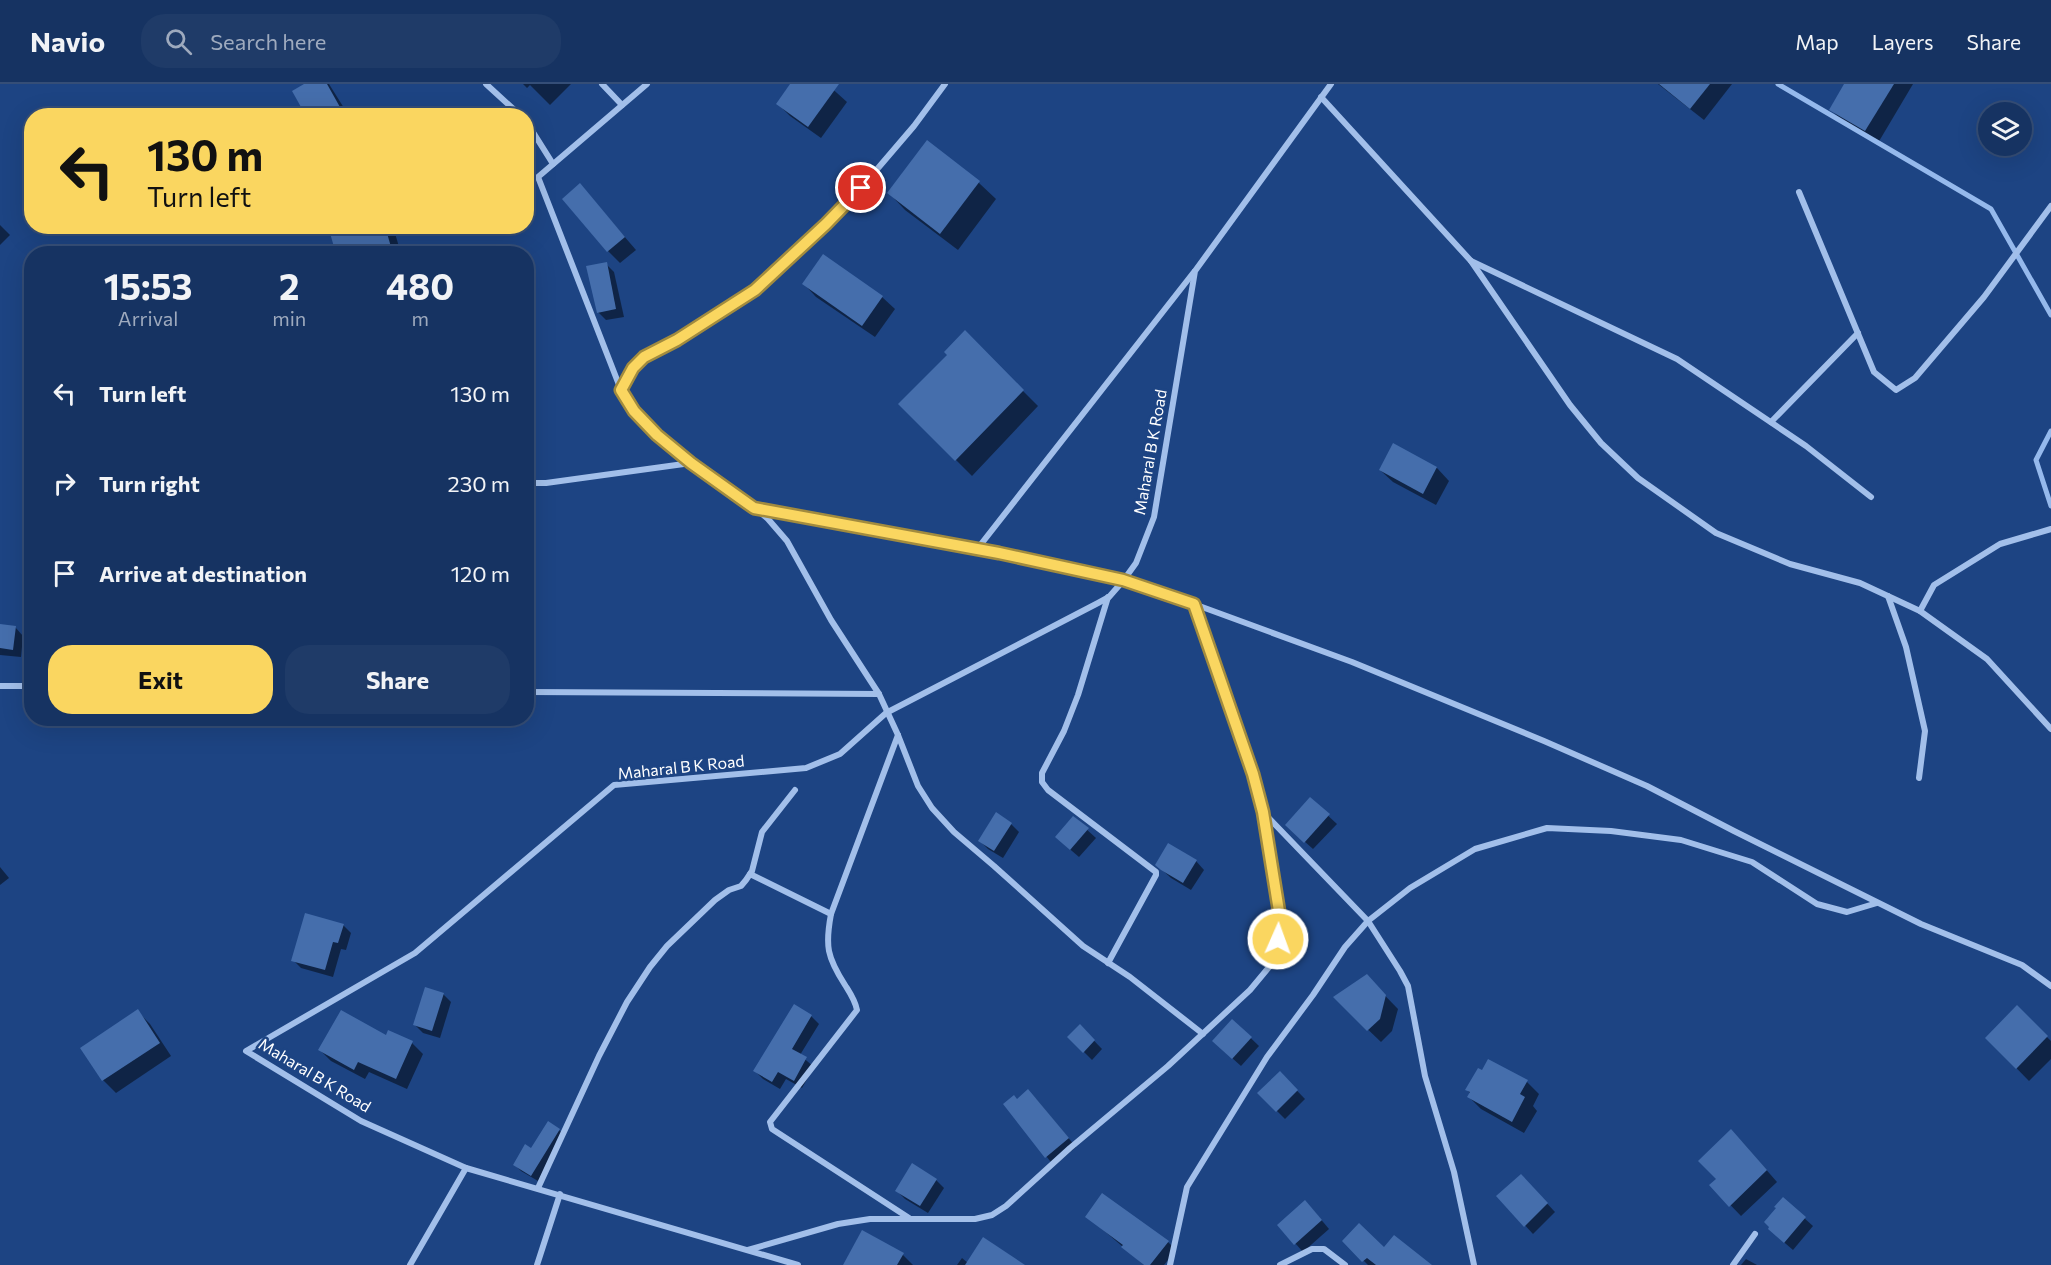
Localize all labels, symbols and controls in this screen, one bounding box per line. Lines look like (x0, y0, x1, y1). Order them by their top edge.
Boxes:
search box (141, 14, 561, 68)
text: Navio (30, 24, 105, 58)
icon: search (162, 25, 195, 58)
text: Search here (210, 28, 326, 55)
text: Map (1795, 29, 1839, 54)
text: Layers (1872, 29, 1934, 54)
text: Share (1967, 29, 2021, 54)
map controls (1978, 102, 2032, 156)
button: layers (1978, 102, 2032, 156)
text: 130 m (147, 128, 263, 180)
icon: left (48, 132, 126, 210)
pin (835, 162, 886, 213)
icon: arrive (844, 171, 877, 204)
text: Turn left (147, 180, 251, 213)
text: 15:53 (104, 263, 192, 307)
text: 2 (279, 263, 299, 307)
text: 480 (386, 263, 454, 307)
text: Arrival (118, 306, 178, 330)
text: min (272, 306, 306, 330)
text: m (411, 306, 429, 330)
icon: left (48, 377, 81, 410)
text: Turn left (99, 380, 186, 407)
text: 130 m (450, 380, 510, 407)
street label: Maharal B K Road (1129, 388, 1170, 516)
icon: right (48, 467, 81, 500)
text: Turn right (99, 470, 200, 497)
text: 230 m (447, 470, 510, 497)
icon: arrive (48, 557, 81, 590)
text: Arrive at destination (99, 560, 307, 587)
text: 120 m (451, 560, 510, 587)
button: Exit (48, 645, 273, 714)
button: Share (285, 645, 510, 714)
street label: Maharal B K Road (617, 750, 745, 783)
position arrow (1246, 907, 1310, 971)
street label: Maharal B K Road (256, 1034, 375, 1116)

